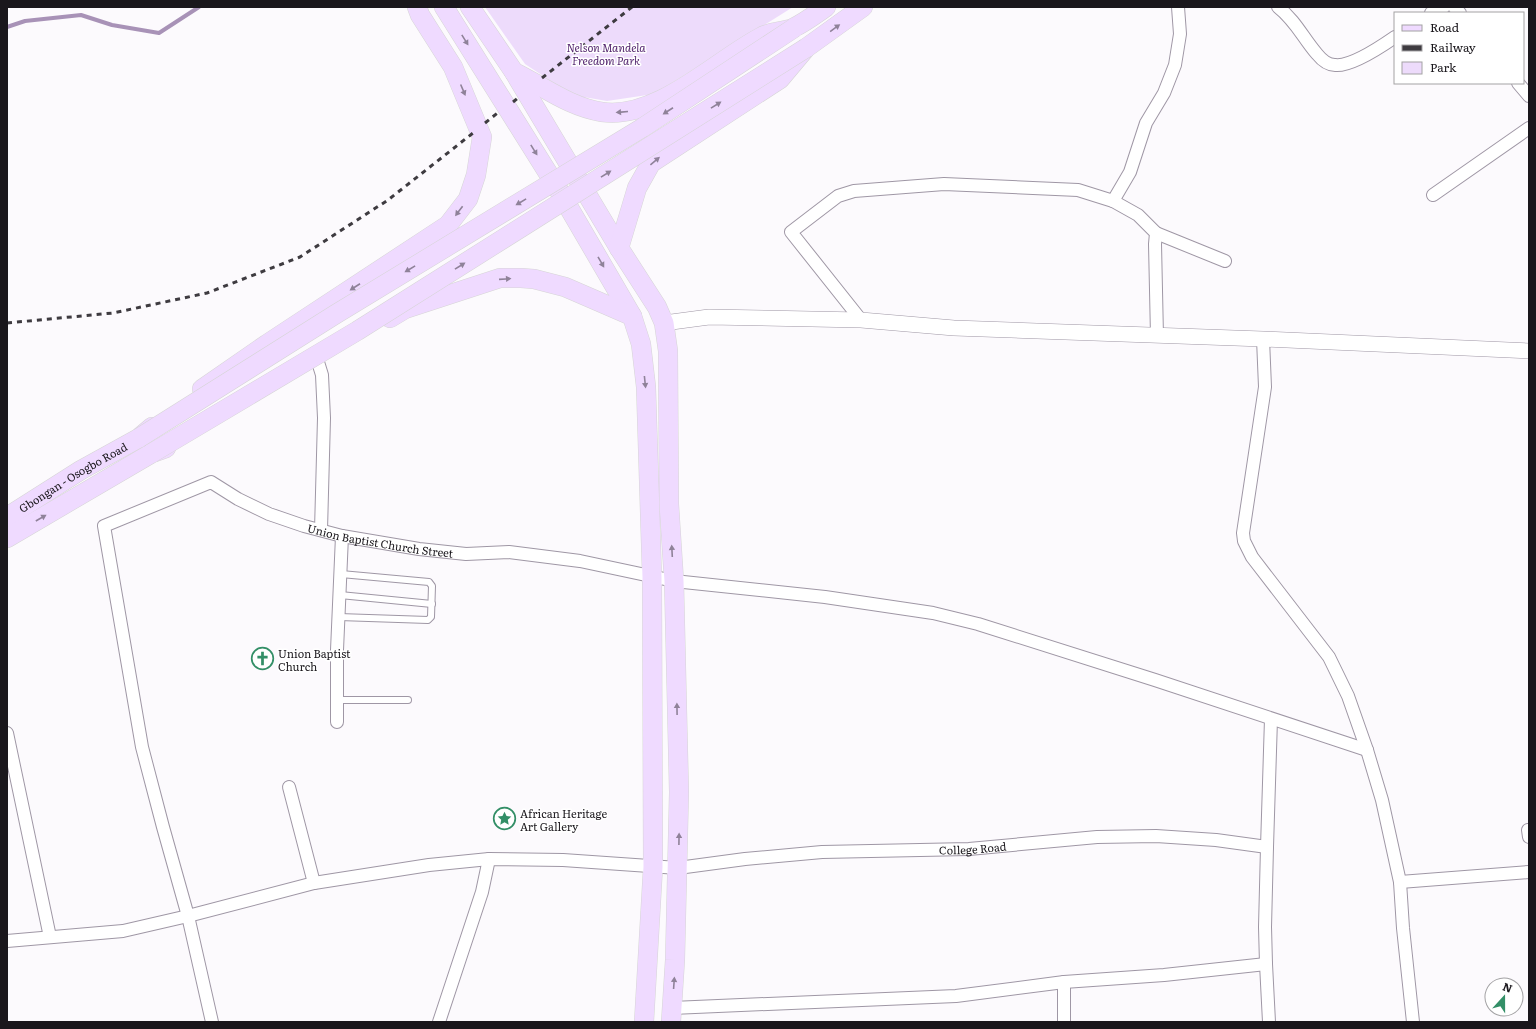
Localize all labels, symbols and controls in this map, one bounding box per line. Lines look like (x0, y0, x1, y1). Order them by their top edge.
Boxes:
legend (1394, 12, 1524, 84)
text: Road (1430, 18, 1460, 36)
one-way arrow (829, 24, 840, 32)
one-way arrow (461, 35, 469, 45)
text: Railway (1430, 38, 1476, 56)
park label: Nelson Mandela Freedom Park (567, 39, 646, 68)
text: Park (1430, 58, 1457, 76)
one-way arrow (460, 84, 466, 95)
one-way arrow (710, 101, 722, 108)
one-way arrow (663, 107, 673, 115)
one-way arrow (616, 109, 628, 115)
one-way arrow (530, 144, 537, 156)
one-way arrow (649, 157, 660, 166)
one-way arrow (601, 170, 611, 178)
one-way arrow (515, 198, 527, 205)
one-way arrow (455, 206, 463, 217)
one-way arrow (597, 256, 604, 268)
one-way arrow (454, 262, 466, 269)
one-way arrow (405, 265, 415, 273)
one-way arrow (499, 275, 511, 282)
one-way arrow (349, 283, 360, 291)
one-way arrow (642, 376, 648, 388)
street label: Gbongan - Osogbo Road (15, 438, 130, 516)
one-way arrow (35, 515, 47, 522)
street label: Union Baptist Church Street (306, 519, 455, 561)
one-way arrow (669, 545, 676, 557)
place label: Union Baptist Church (278, 645, 351, 674)
church icon: Union Baptist Church (249, 646, 275, 672)
one-way arrow (674, 702, 680, 715)
place label: African Heritage Art Gallery (520, 805, 607, 834)
place icon: African Heritage Art Gallery (492, 806, 518, 832)
one-way arrow (676, 832, 682, 845)
street label: College Road (939, 838, 1007, 858)
one-way arrow (670, 977, 677, 989)
north arrow (1484, 977, 1524, 1017)
text: N (1501, 978, 1515, 996)

